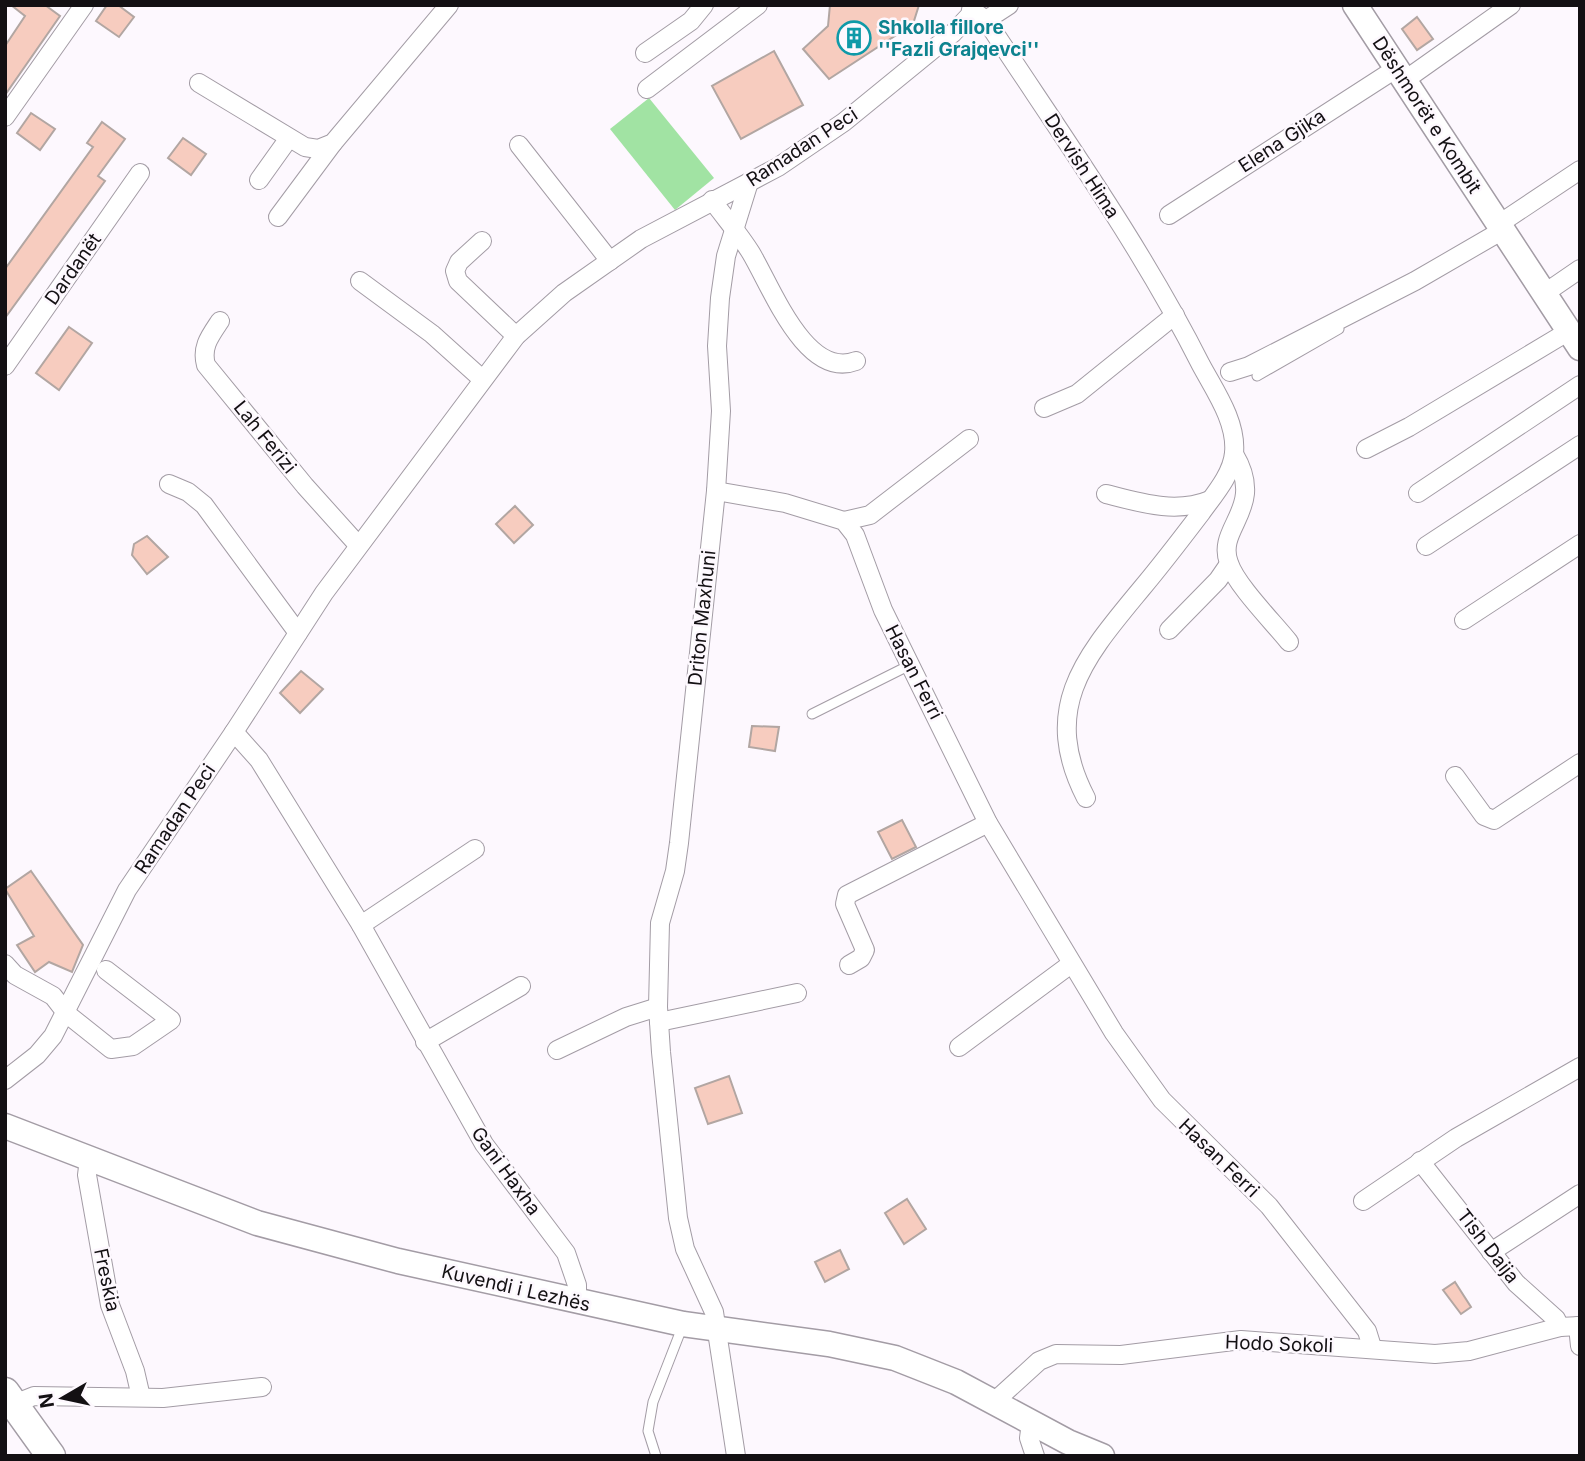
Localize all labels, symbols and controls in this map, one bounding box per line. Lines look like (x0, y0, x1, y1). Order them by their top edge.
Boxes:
place label: Shkolla fillore ''Fazli Grajqevci'' (878, 16, 1040, 61)
building icon: Shkolla fillore ''Fazli Grajqevci'' (835, 19, 873, 57)
street label: Dëshmorët e Kombit (1368, 32, 1486, 198)
street label: Ramadan Peci (742, 103, 862, 191)
street label: Elena Gjika (1234, 104, 1330, 178)
street label: Dervish Hima (1040, 109, 1124, 223)
street label: Dardanët (40, 229, 106, 309)
street label: Lah Ferizi (229, 396, 301, 478)
street label: Driton Maxhuni (683, 549, 721, 687)
street label: Hasan Ferri (880, 621, 948, 723)
street label: Ramadan Peci (130, 760, 220, 878)
street label: Hasan Ferri (1174, 1114, 1264, 1202)
street label: Gani Haxha (466, 1123, 546, 1219)
street label: Tish Daija (1452, 1204, 1524, 1288)
street label: Freskia (89, 1246, 125, 1314)
street label: Kuvendi i Lezhës (439, 1260, 593, 1316)
street label: Hodo Sokoli (1225, 1331, 1333, 1357)
north arrow (28, 1363, 98, 1433)
text: N (34, 1392, 59, 1410)

